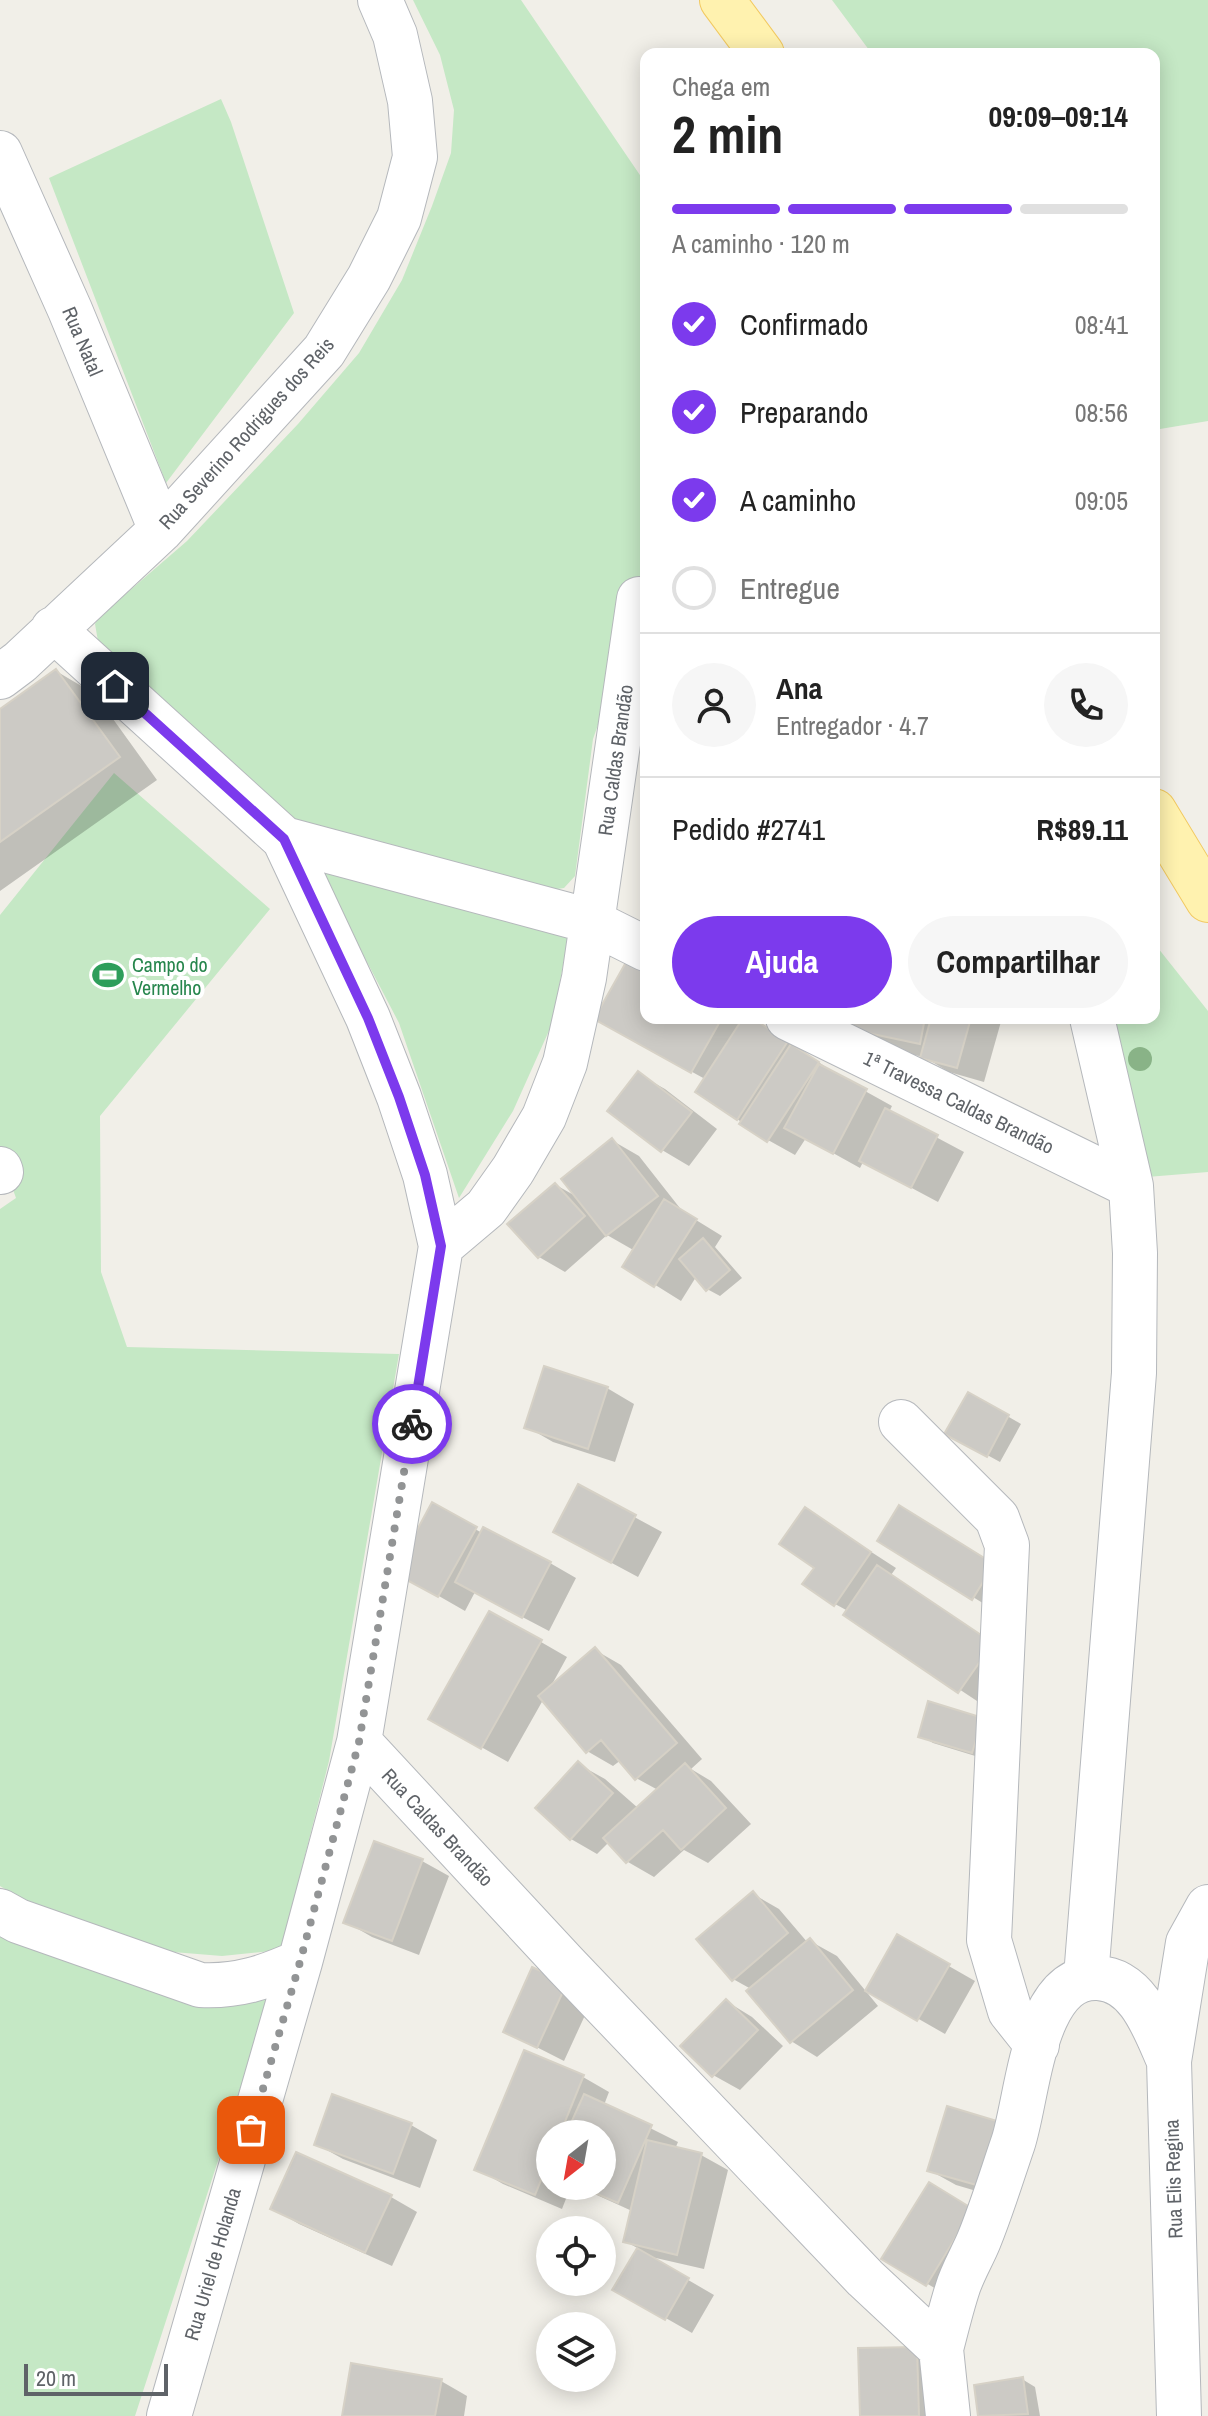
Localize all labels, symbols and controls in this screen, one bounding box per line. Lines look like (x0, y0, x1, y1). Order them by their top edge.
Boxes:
text: Chega em (672, 69, 770, 104)
text: 09:09–09:14 (989, 96, 1128, 136)
text: 2 min (672, 99, 783, 169)
text: A caminho · 120 m (672, 226, 850, 261)
street label: Rua Natal (56, 302, 110, 380)
icon: check (672, 302, 716, 346)
text: Confirmado (740, 304, 869, 344)
text: 08:41 (1075, 307, 1128, 342)
street label: Rua Severino Rodrigues dos Reis (152, 331, 340, 535)
icon: check (672, 390, 716, 434)
text: Preparando (740, 392, 869, 432)
text: 08:56 (1075, 395, 1128, 430)
icon: check (672, 478, 716, 522)
text: A caminho (740, 480, 856, 520)
text: 09:05 (1075, 483, 1128, 518)
text: Entregue (740, 568, 840, 608)
pin (81, 652, 149, 720)
button: person (672, 663, 756, 747)
button: phone (1044, 663, 1128, 747)
icon: home (93, 664, 137, 708)
text: Ana (776, 668, 822, 708)
street label: Rua Caldas Brandão (591, 683, 639, 837)
text: Entregador · 4.7 (776, 708, 929, 743)
text: Pedido #2741 (672, 809, 825, 849)
text: R$89.11 (1036, 809, 1128, 849)
button: Ajuda (672, 916, 892, 1008)
button: Compartilhar (908, 916, 1128, 1008)
place label: Campo do Vermelho (132, 951, 208, 1001)
sports icon: Campo do Vermelho (91, 958, 125, 992)
street label: 1ª Travessa Caldas Brandão (859, 1044, 1059, 1160)
courier (372, 1384, 452, 1464)
icon: bike (390, 1402, 434, 1446)
street label: Rua Caldas Brandão (376, 1762, 500, 1892)
pin (217, 2096, 285, 2164)
icon: bag (229, 2108, 273, 2152)
street label: Rua Elis Regina (1157, 2119, 1189, 2239)
north arrow (536, 2120, 616, 2200)
map controls (536, 2120, 616, 2392)
street label: Rua Uriel de Holanda (177, 2184, 247, 2344)
button: locate (536, 2216, 616, 2296)
button: layers (536, 2312, 616, 2392)
scale bar (24, 2360, 168, 2396)
text: 20 m (36, 2363, 76, 2393)

